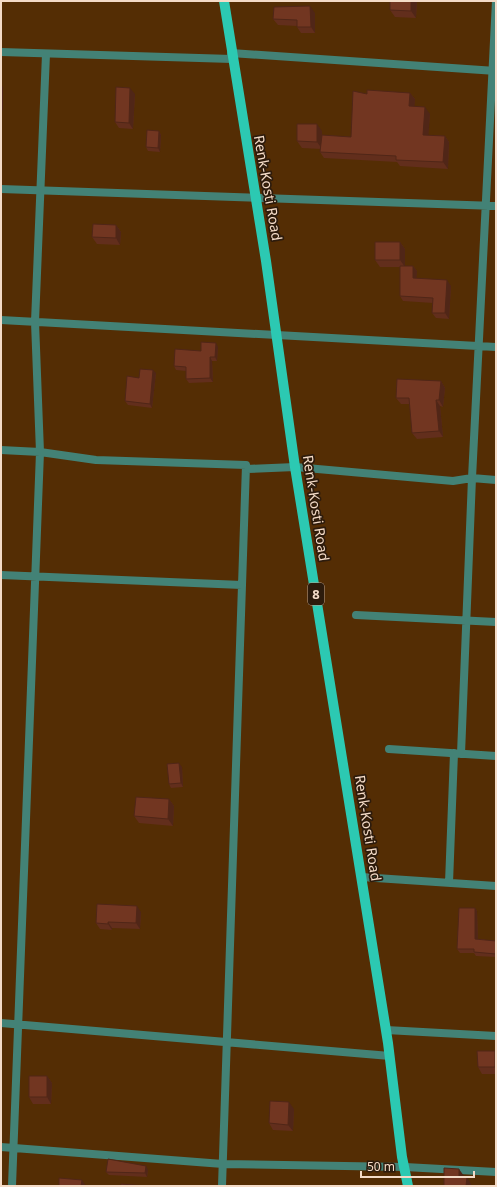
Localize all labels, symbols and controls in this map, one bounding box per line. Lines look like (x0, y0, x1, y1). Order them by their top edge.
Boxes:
street label: Renk-Kosti Road (250, 134, 287, 242)
street label: Renk-Kosti Road (299, 454, 334, 562)
road number: 8 (308, 583, 324, 605)
street label: Renk-Kosti Road (351, 774, 386, 882)
scale bar (361, 1153, 474, 1179)
text: 50 m (367, 1158, 395, 1175)

